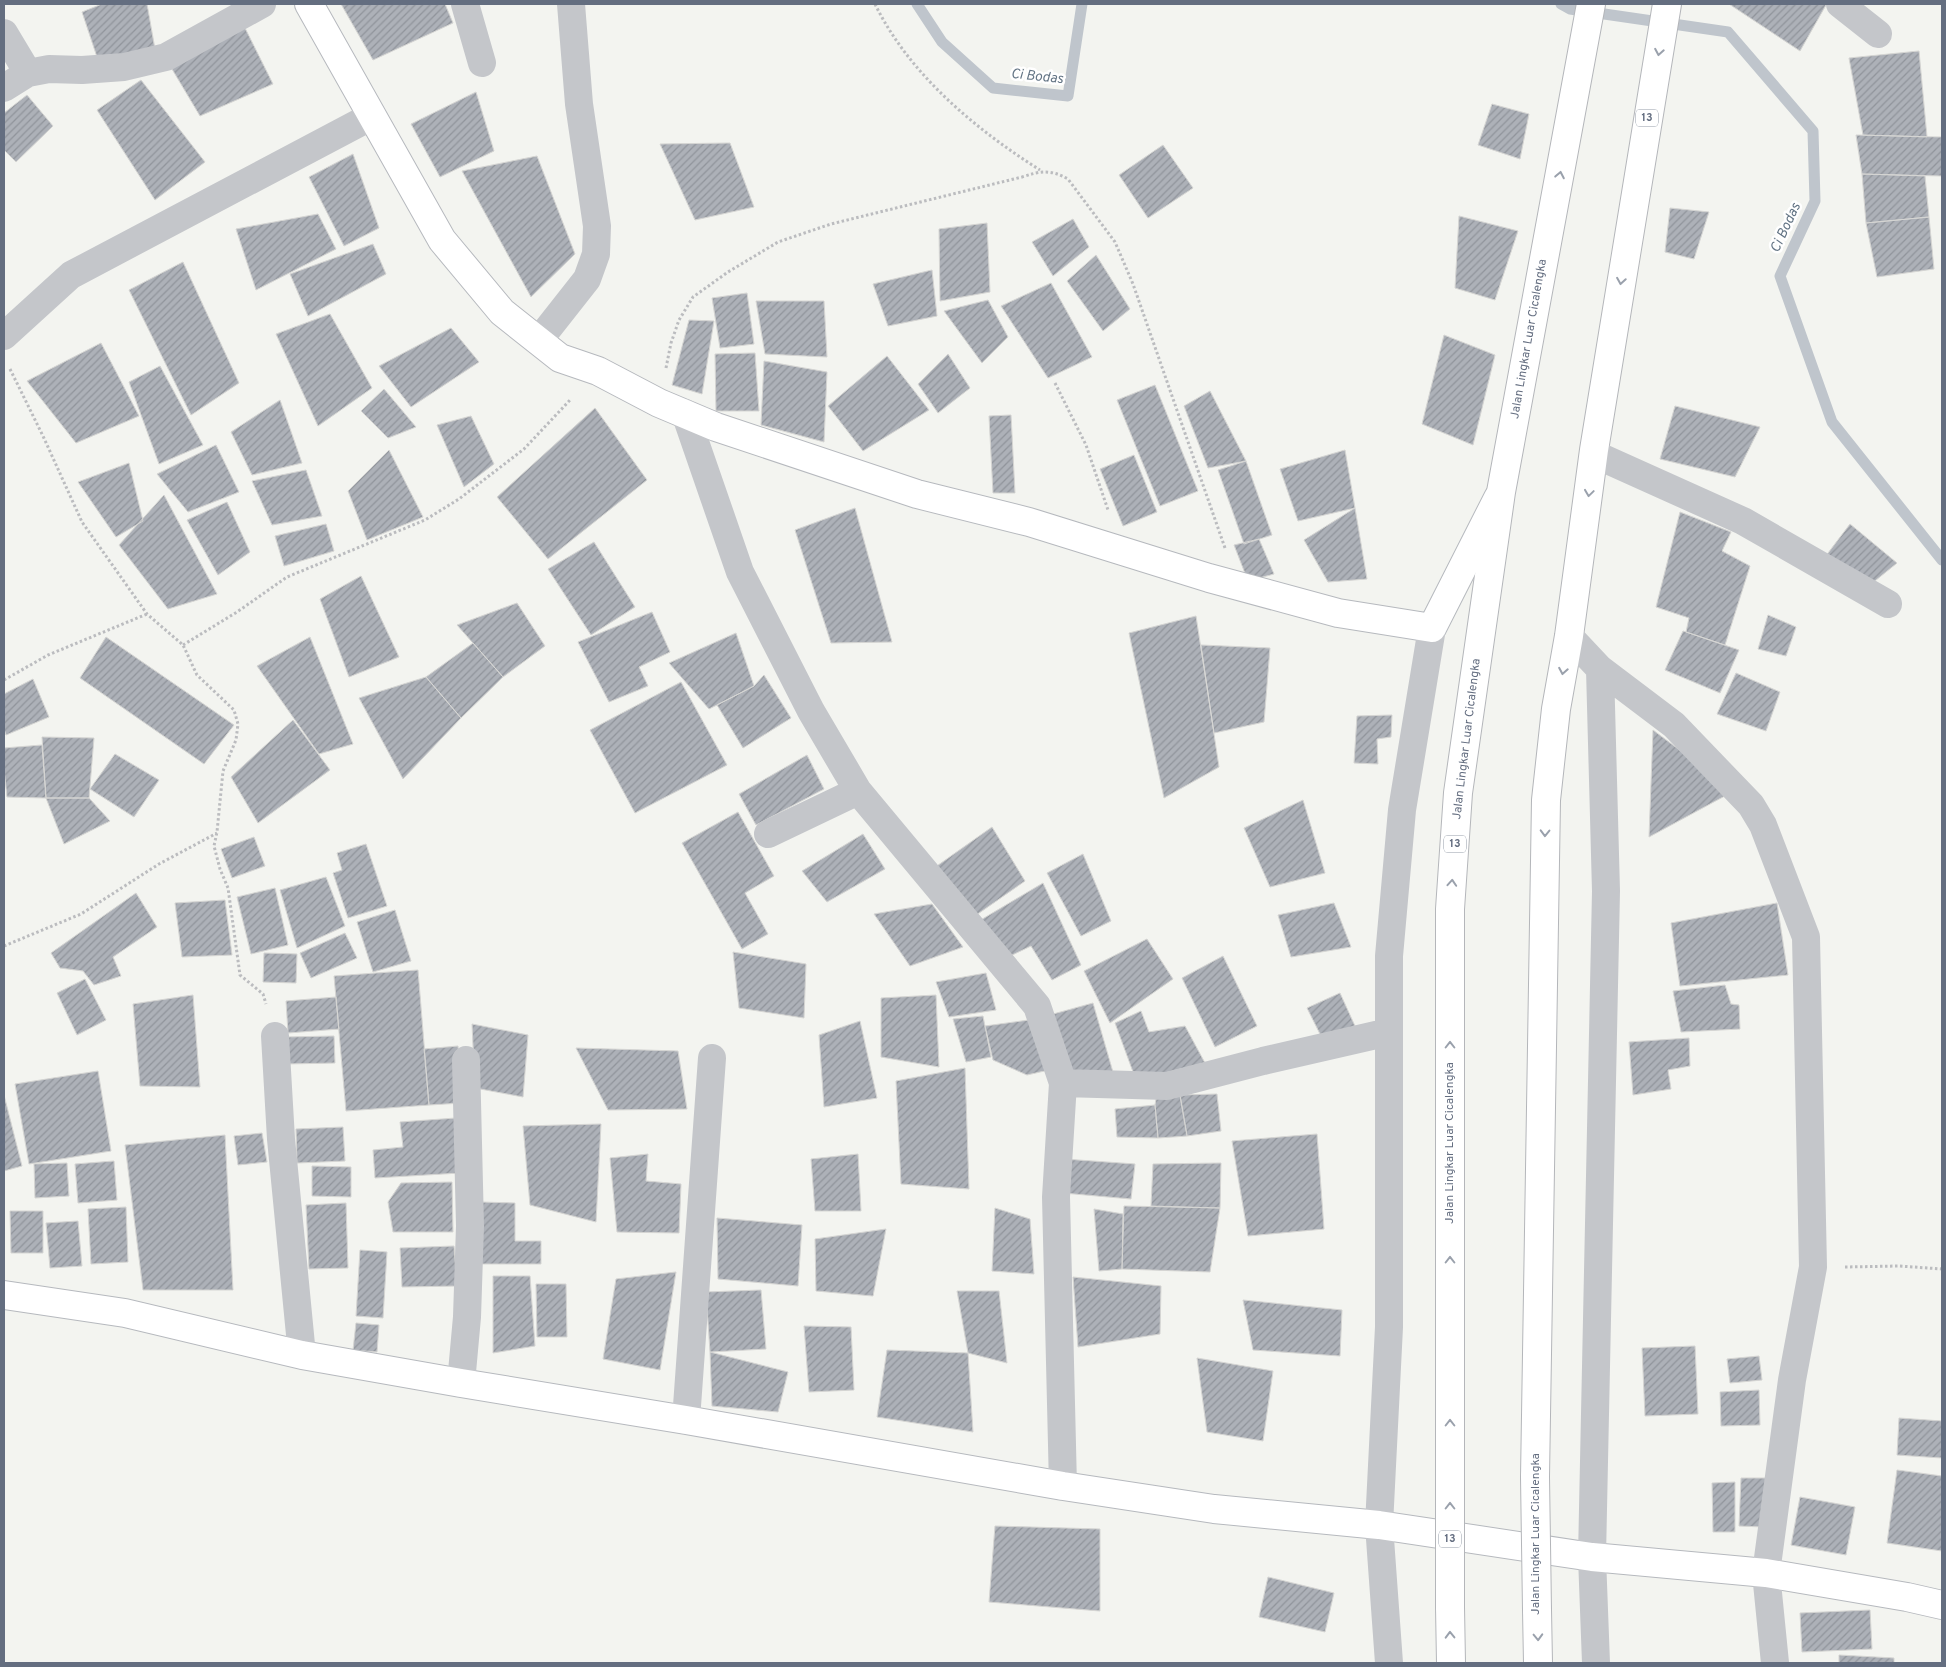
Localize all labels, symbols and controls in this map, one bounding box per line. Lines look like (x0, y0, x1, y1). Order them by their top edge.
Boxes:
one-way arrow (1654, 47, 1664, 56)
water label: Ci Bodas (1010, 66, 1065, 88)
road number: 13 (1636, 110, 1658, 126)
one-way arrow (1554, 171, 1564, 180)
water label: Ci Bodas (1767, 200, 1805, 256)
street label: Jalan Lingkar Luar Cicalengka (1507, 258, 1551, 420)
one-way arrow (1616, 277, 1627, 285)
one-way arrow (1584, 489, 1594, 497)
street label: Jalan Lingkar Luar Cicalengka (1449, 658, 1485, 820)
one-way arrow (1558, 667, 1569, 676)
one-way arrow (1540, 829, 1550, 837)
road number: 13 (1444, 836, 1466, 852)
one-way arrow (1446, 878, 1457, 886)
one-way arrow (1445, 1041, 1455, 1048)
street label: Jalan Lingkar Luar Cicalengka (1442, 1062, 1458, 1224)
one-way arrow (1445, 1256, 1455, 1264)
one-way arrow (1445, 1418, 1455, 1426)
street label: Jalan Lingkar Luar Cicalengka (1528, 1453, 1544, 1615)
one-way arrow (1445, 1502, 1455, 1510)
road number: 13 (1439, 1530, 1461, 1548)
one-way arrow (1445, 1631, 1456, 1639)
one-way arrow (1532, 1633, 1543, 1641)

